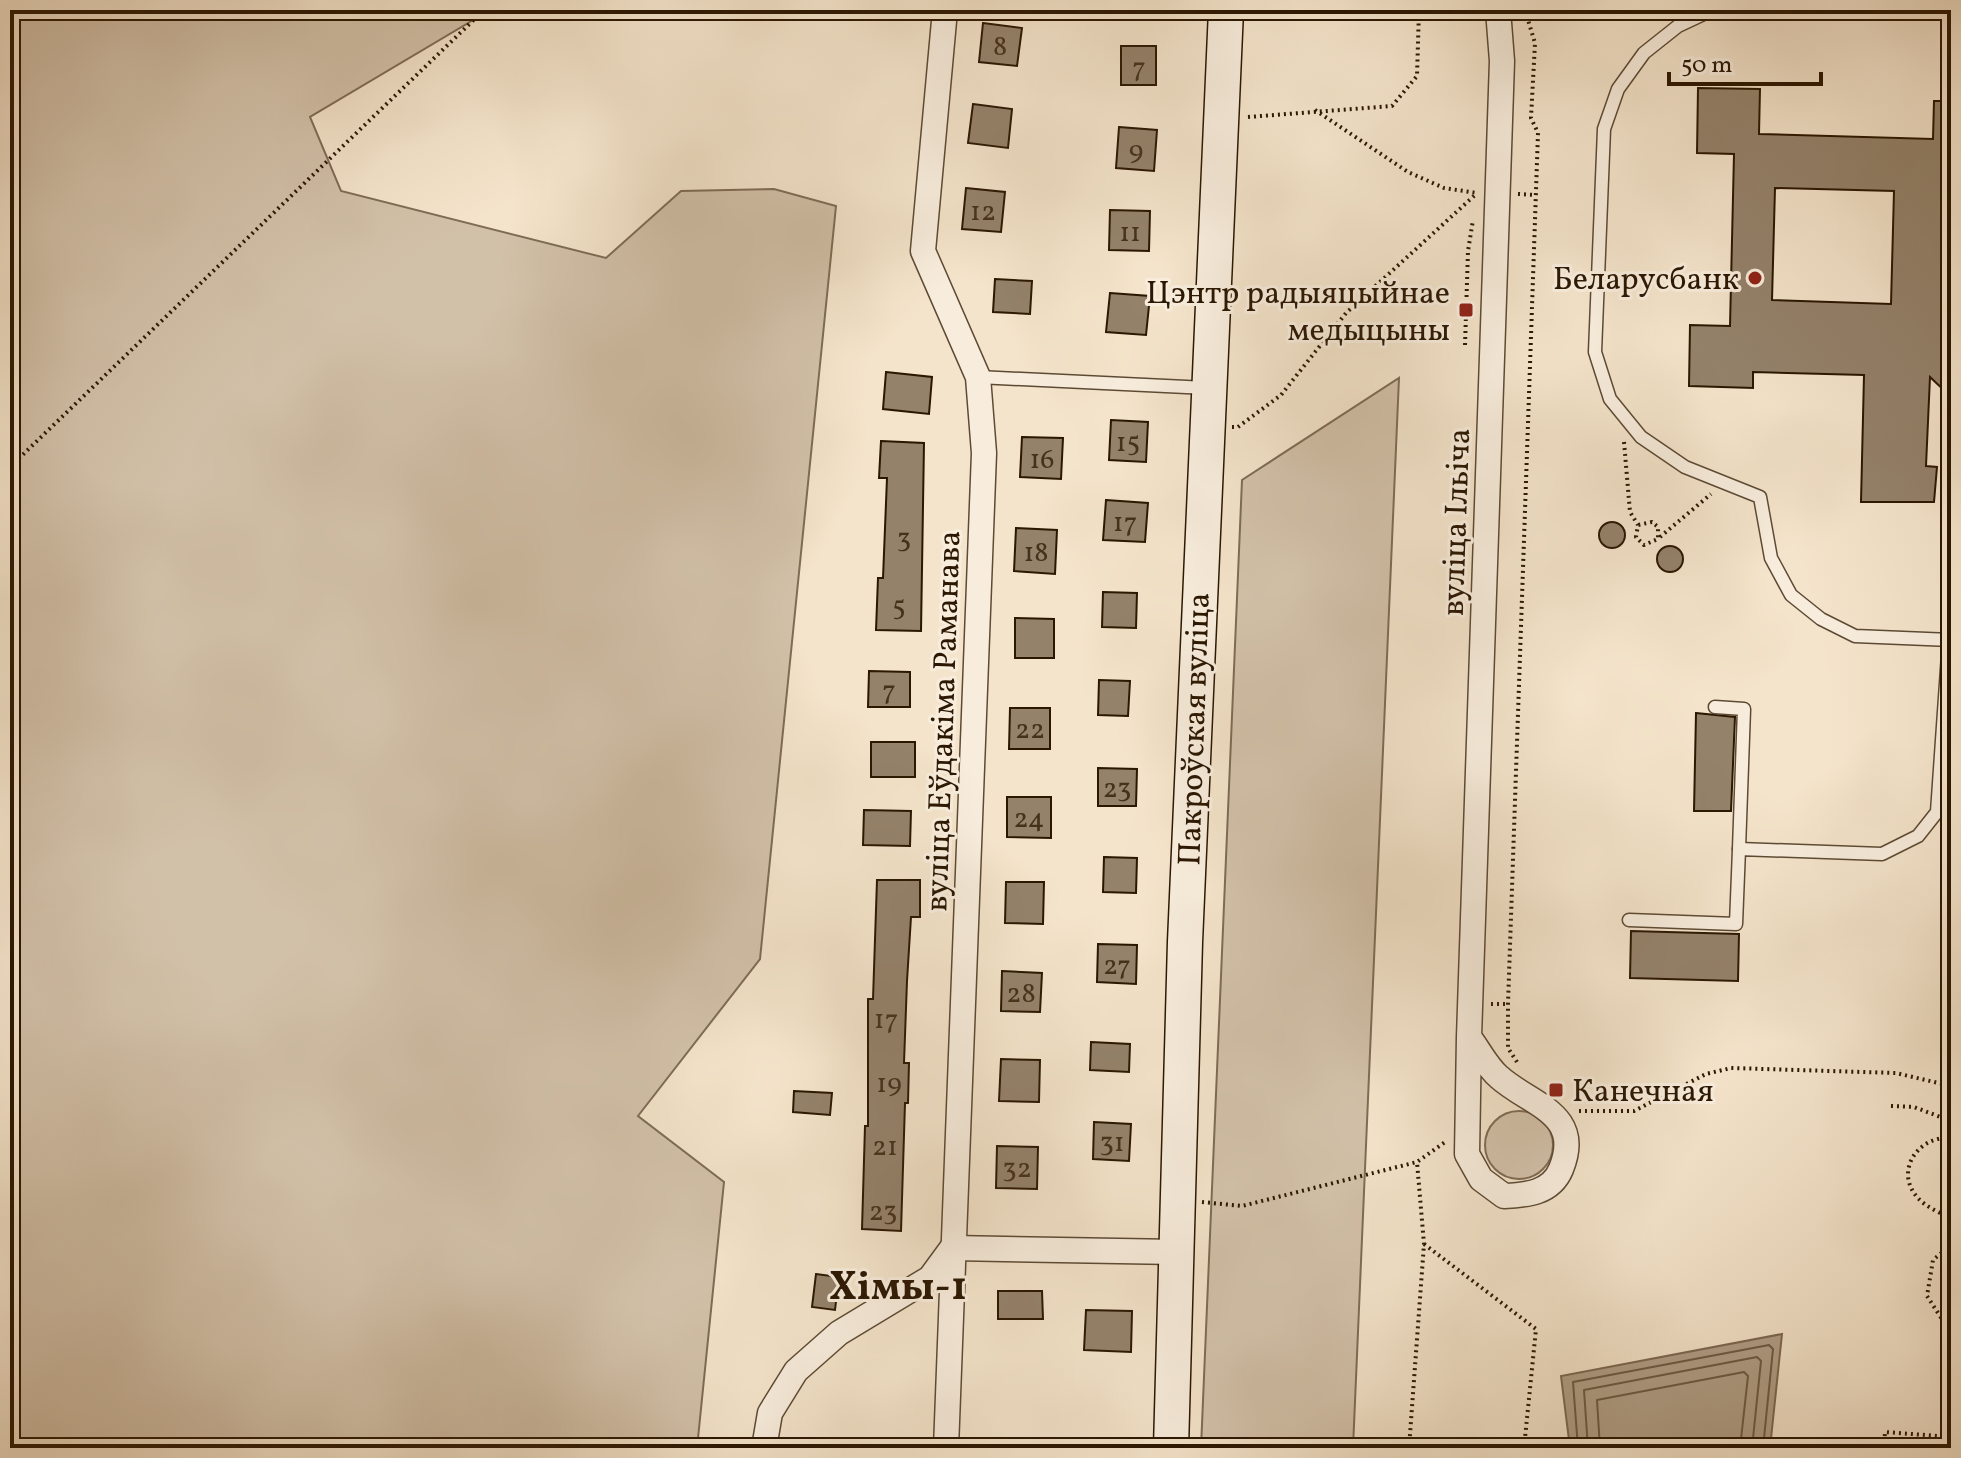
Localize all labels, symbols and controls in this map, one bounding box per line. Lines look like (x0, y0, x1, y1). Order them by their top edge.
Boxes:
house number: 8 (993, 28, 1007, 67)
scale bar (1669, 36, 1821, 86)
house number: 7 (1132, 49, 1146, 88)
text: 50 m (1681, 49, 1733, 83)
house number: 9 (1129, 132, 1143, 171)
house number: 12 (970, 193, 996, 232)
house number: 11 (1119, 214, 1141, 253)
place label: Беларусбанк (1553, 259, 1739, 303)
marker: Беларусбанк (1746, 269, 1764, 287)
place label: Цэнтр радыяцыйнае медыцыны (1146, 273, 1450, 354)
marker: Цэнтр радыяцыйнае медыцыны (1457, 301, 1475, 319)
house number: 15 (1116, 424, 1140, 463)
street label: вуліца Ільіча (1433, 427, 1483, 617)
house number: 16 (1029, 441, 1055, 480)
house number: 17 (1113, 504, 1137, 543)
house number: 3 (897, 520, 911, 559)
street label: вуліца Еўдакіма Раманава (916, 530, 974, 912)
house number: 18 (1023, 534, 1049, 573)
house number: 5 (892, 588, 906, 627)
street label: Пакроўская вуліца (1169, 592, 1223, 866)
house number: 7 (882, 672, 896, 711)
house number: 22 (1015, 711, 1045, 750)
house number: 23 (1103, 770, 1131, 809)
house number: 24 (1014, 800, 1044, 839)
house number: 27 (1103, 947, 1131, 986)
house number: 28 (1006, 975, 1036, 1014)
house number: 17 (874, 1001, 898, 1040)
house number: 19 (876, 1065, 902, 1104)
place label: Канечная (1572, 1071, 1714, 1115)
marker: Канечная (1547, 1081, 1565, 1099)
house number: 31 (1099, 1124, 1125, 1163)
house number: 21 (872, 1128, 898, 1167)
house number: 32 (1002, 1150, 1032, 1189)
house number: 23 (869, 1193, 897, 1232)
district label: Хімы-1 (829, 1261, 967, 1317)

